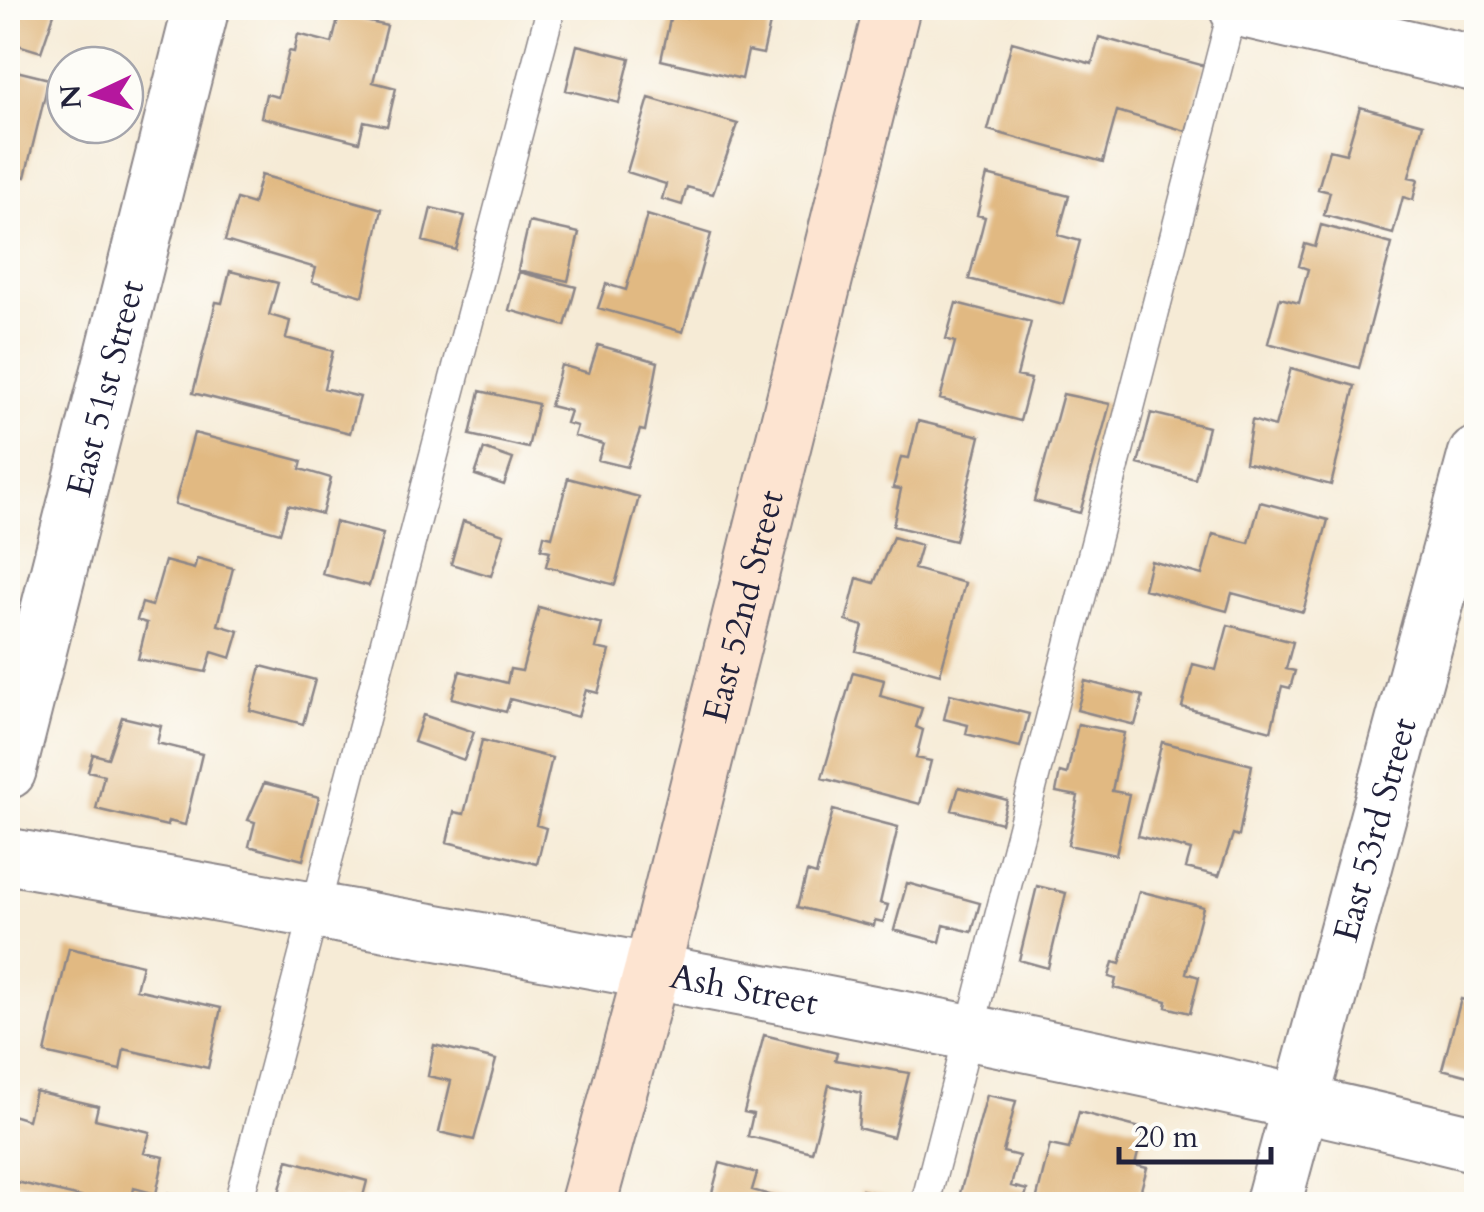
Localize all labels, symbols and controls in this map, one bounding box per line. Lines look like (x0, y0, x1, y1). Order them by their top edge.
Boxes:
north arrow (45, 45, 145, 145)
text: N (51, 83, 91, 110)
street label: East 51st Street (55, 275, 156, 501)
street label: East 52nd Street (692, 485, 796, 727)
street label: East 53rd Street (1322, 713, 1429, 947)
street label: Ash Street (666, 952, 822, 1027)
scale bar (1119, 1102, 1272, 1164)
text: 20 m (1134, 1117, 1199, 1158)

